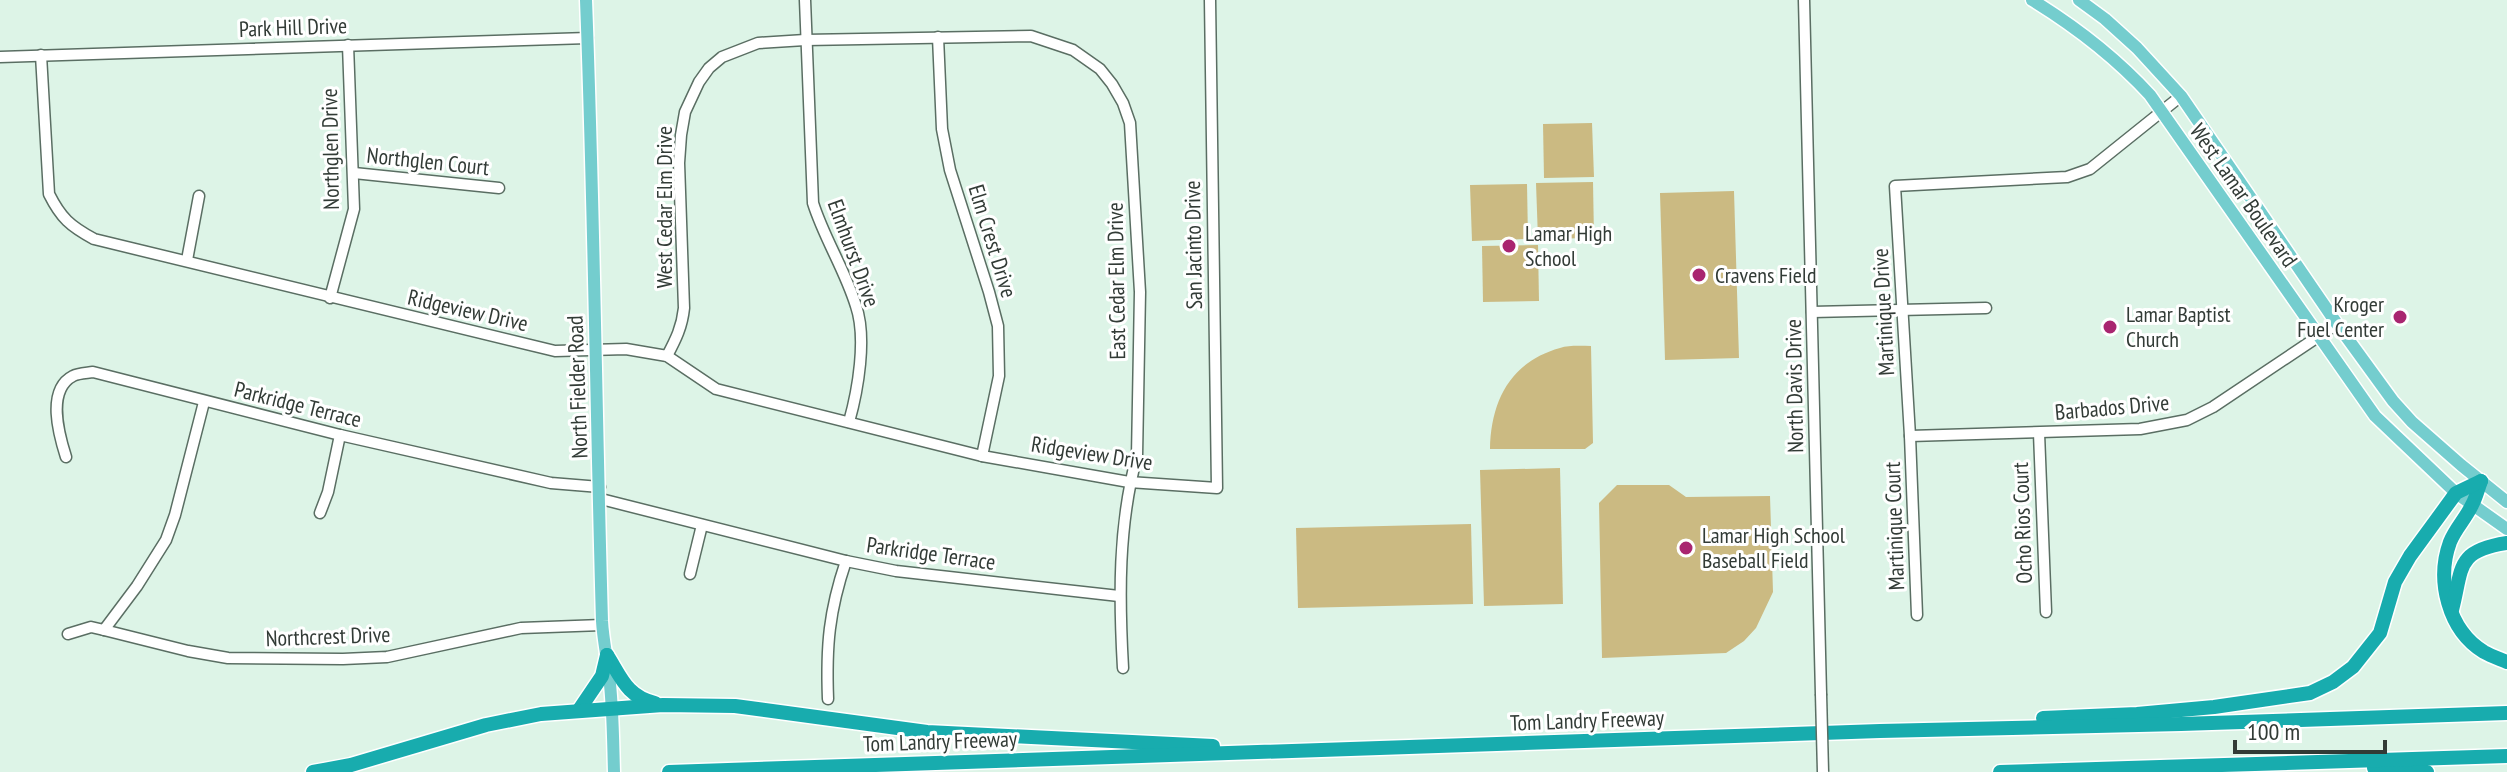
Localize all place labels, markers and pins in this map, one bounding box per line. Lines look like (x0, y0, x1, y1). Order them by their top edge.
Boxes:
place label: Lamar High School (1525, 219, 1612, 272)
marker: Lamar High School (1500, 237, 1518, 255)
place label: Cravens Field (1715, 261, 1817, 289)
marker: Cravens Field (1690, 266, 1708, 284)
place label: Kroger Fuel Center (2297, 290, 2384, 343)
place label: Lamar Baptist Church (2126, 300, 2230, 353)
marker: Kroger Fuel Center (2391, 308, 2409, 326)
marker: Lamar Baptist Church (2101, 318, 2119, 336)
place label: Lamar High School Baseball Field (1702, 521, 1846, 574)
marker: Lamar High School Baseball Field (1677, 539, 1695, 557)

